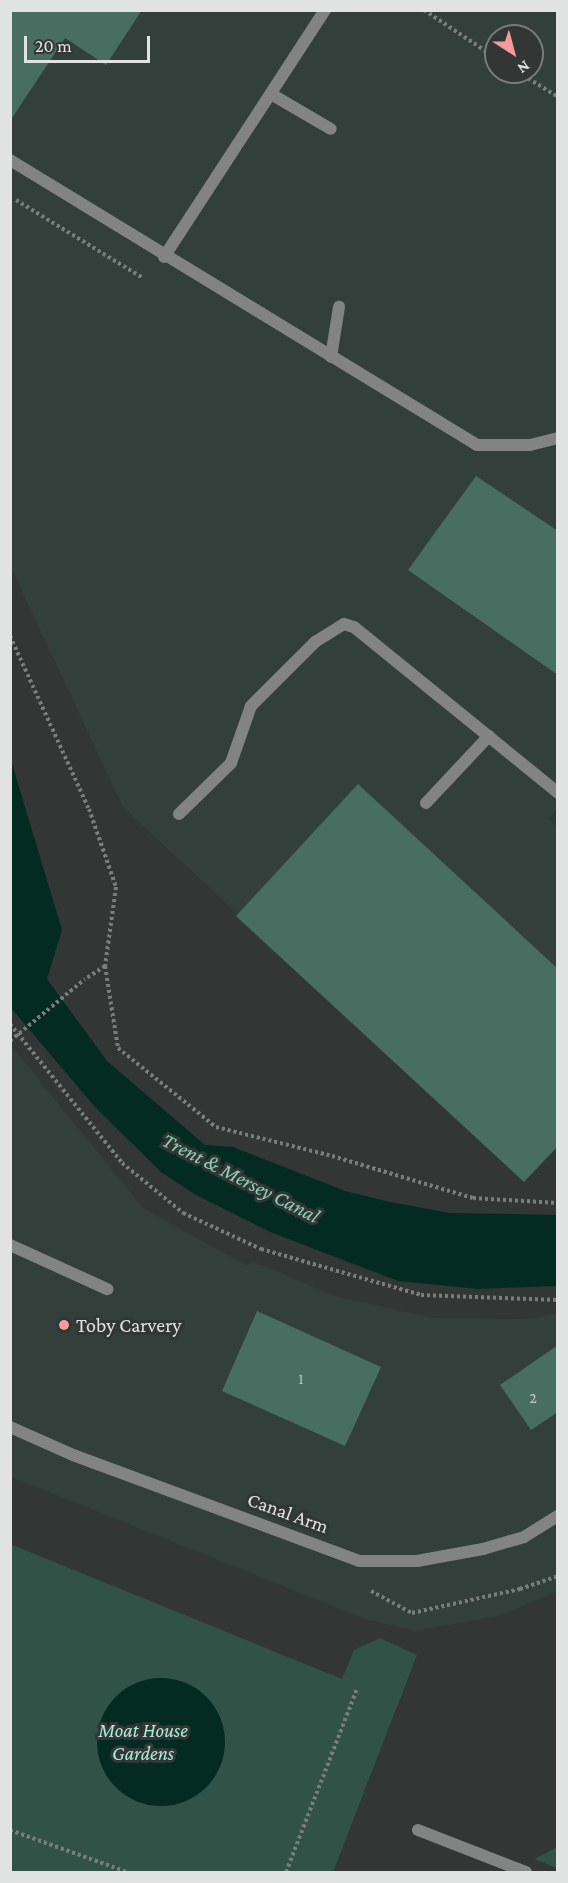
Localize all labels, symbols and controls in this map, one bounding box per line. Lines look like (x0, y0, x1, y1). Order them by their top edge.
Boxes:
scale bar (27, 24, 153, 62)
north arrow (484, 24, 544, 84)
text: 20 m (35, 36, 72, 56)
text: N (514, 57, 533, 77)
water label: Trent & Mersey Canal (158, 1127, 324, 1229)
place label: Toby Carvery (76, 1313, 182, 1337)
marker: Toby Carvery (57, 1318, 71, 1332)
house number: 1 (298, 1369, 304, 1389)
house number: 2 (529, 1388, 537, 1408)
street label: Canal Arm (244, 1487, 332, 1539)
park label: Moat House Gardens (98, 1718, 188, 1765)

